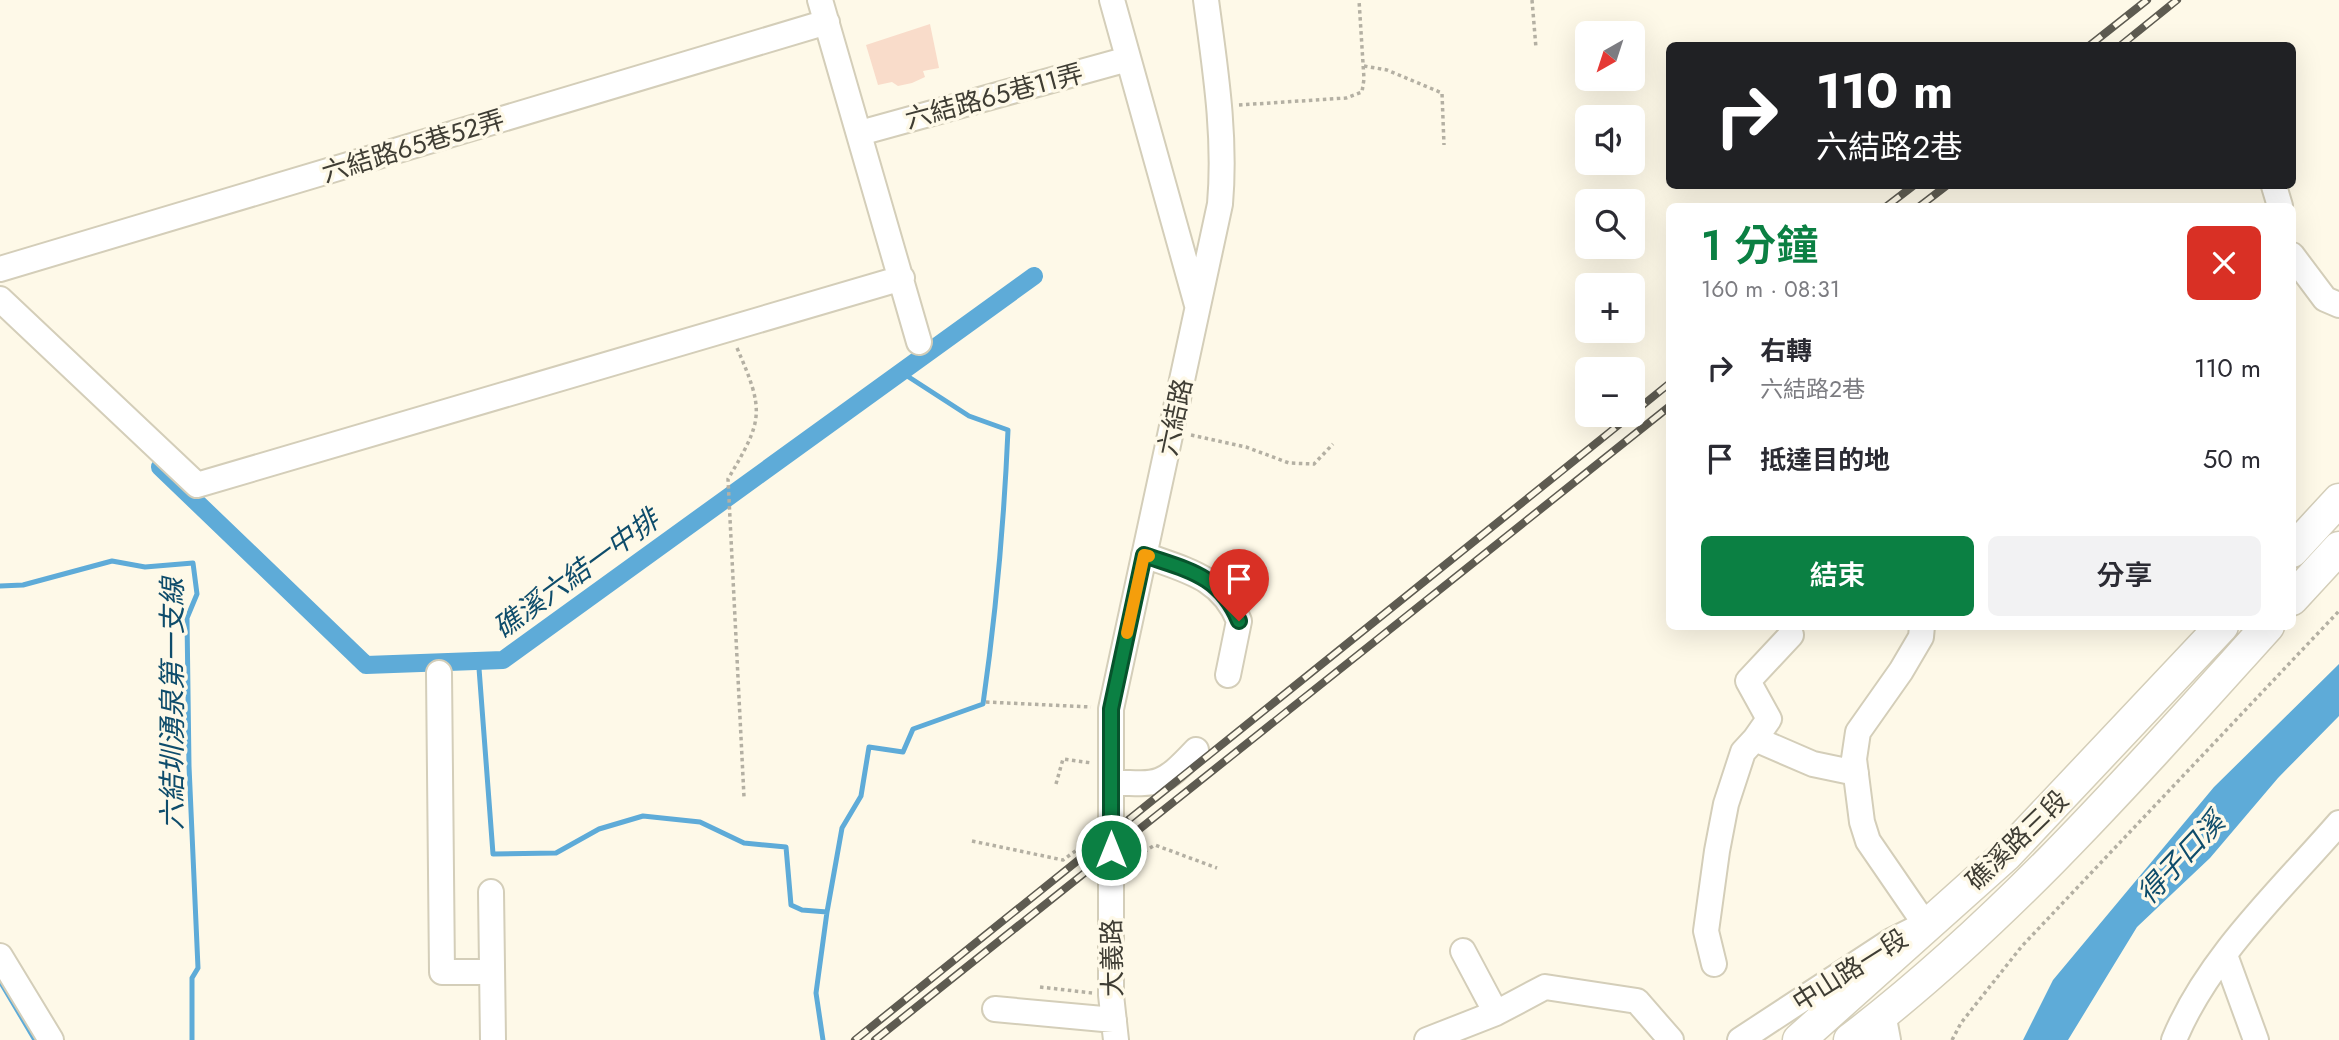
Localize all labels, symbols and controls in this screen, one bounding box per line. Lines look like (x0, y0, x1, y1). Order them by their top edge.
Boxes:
north arrow (1575, 21, 1645, 91)
map controls (1575, 21, 1645, 427)
street label: 六結路65巷11弄 (901, 54, 1087, 138)
text: 110 m (1816, 56, 1953, 126)
icon: right (1701, 70, 1792, 161)
street label: 六結路65巷52弄 (317, 100, 509, 192)
button: sound (1575, 105, 1645, 175)
text: 六結路2巷 (1816, 124, 1962, 170)
button: search (1575, 189, 1645, 259)
text: 1 分鐘 (1701, 215, 1818, 276)
button: close (2187, 226, 2261, 300)
text: 160 m · 08:31 (1701, 272, 1840, 306)
button: + (1575, 273, 1645, 343)
text: 右轉 (1760, 332, 1812, 370)
icon: right (1701, 349, 1739, 387)
text: 110 m (2194, 349, 2261, 387)
button: − (1575, 357, 1645, 427)
text: 六結路2巷 (1760, 372, 1865, 406)
street label: 六結路 (1148, 375, 1202, 459)
icon: arrive (1701, 440, 1739, 478)
text: 50 m (2203, 440, 2261, 478)
text: 抵達目的地 (1760, 441, 1890, 479)
water label: 礁溪六結一中排 (485, 497, 671, 648)
button: 結束 (1701, 536, 1974, 616)
button: 分享 (1988, 536, 2261, 616)
pin (1209, 549, 1269, 621)
icon: arrive (1220, 560, 1258, 598)
water label: 六結圳湧泉第一支線 (152, 575, 193, 830)
street label: 礁溪路三段 (1957, 781, 2077, 899)
water label: 得子口溪 (2128, 800, 2237, 913)
position arrow (1074, 813, 1148, 887)
street label: 大義路 (1092, 919, 1132, 997)
street label: 中山路一段 (1785, 919, 1915, 1021)

